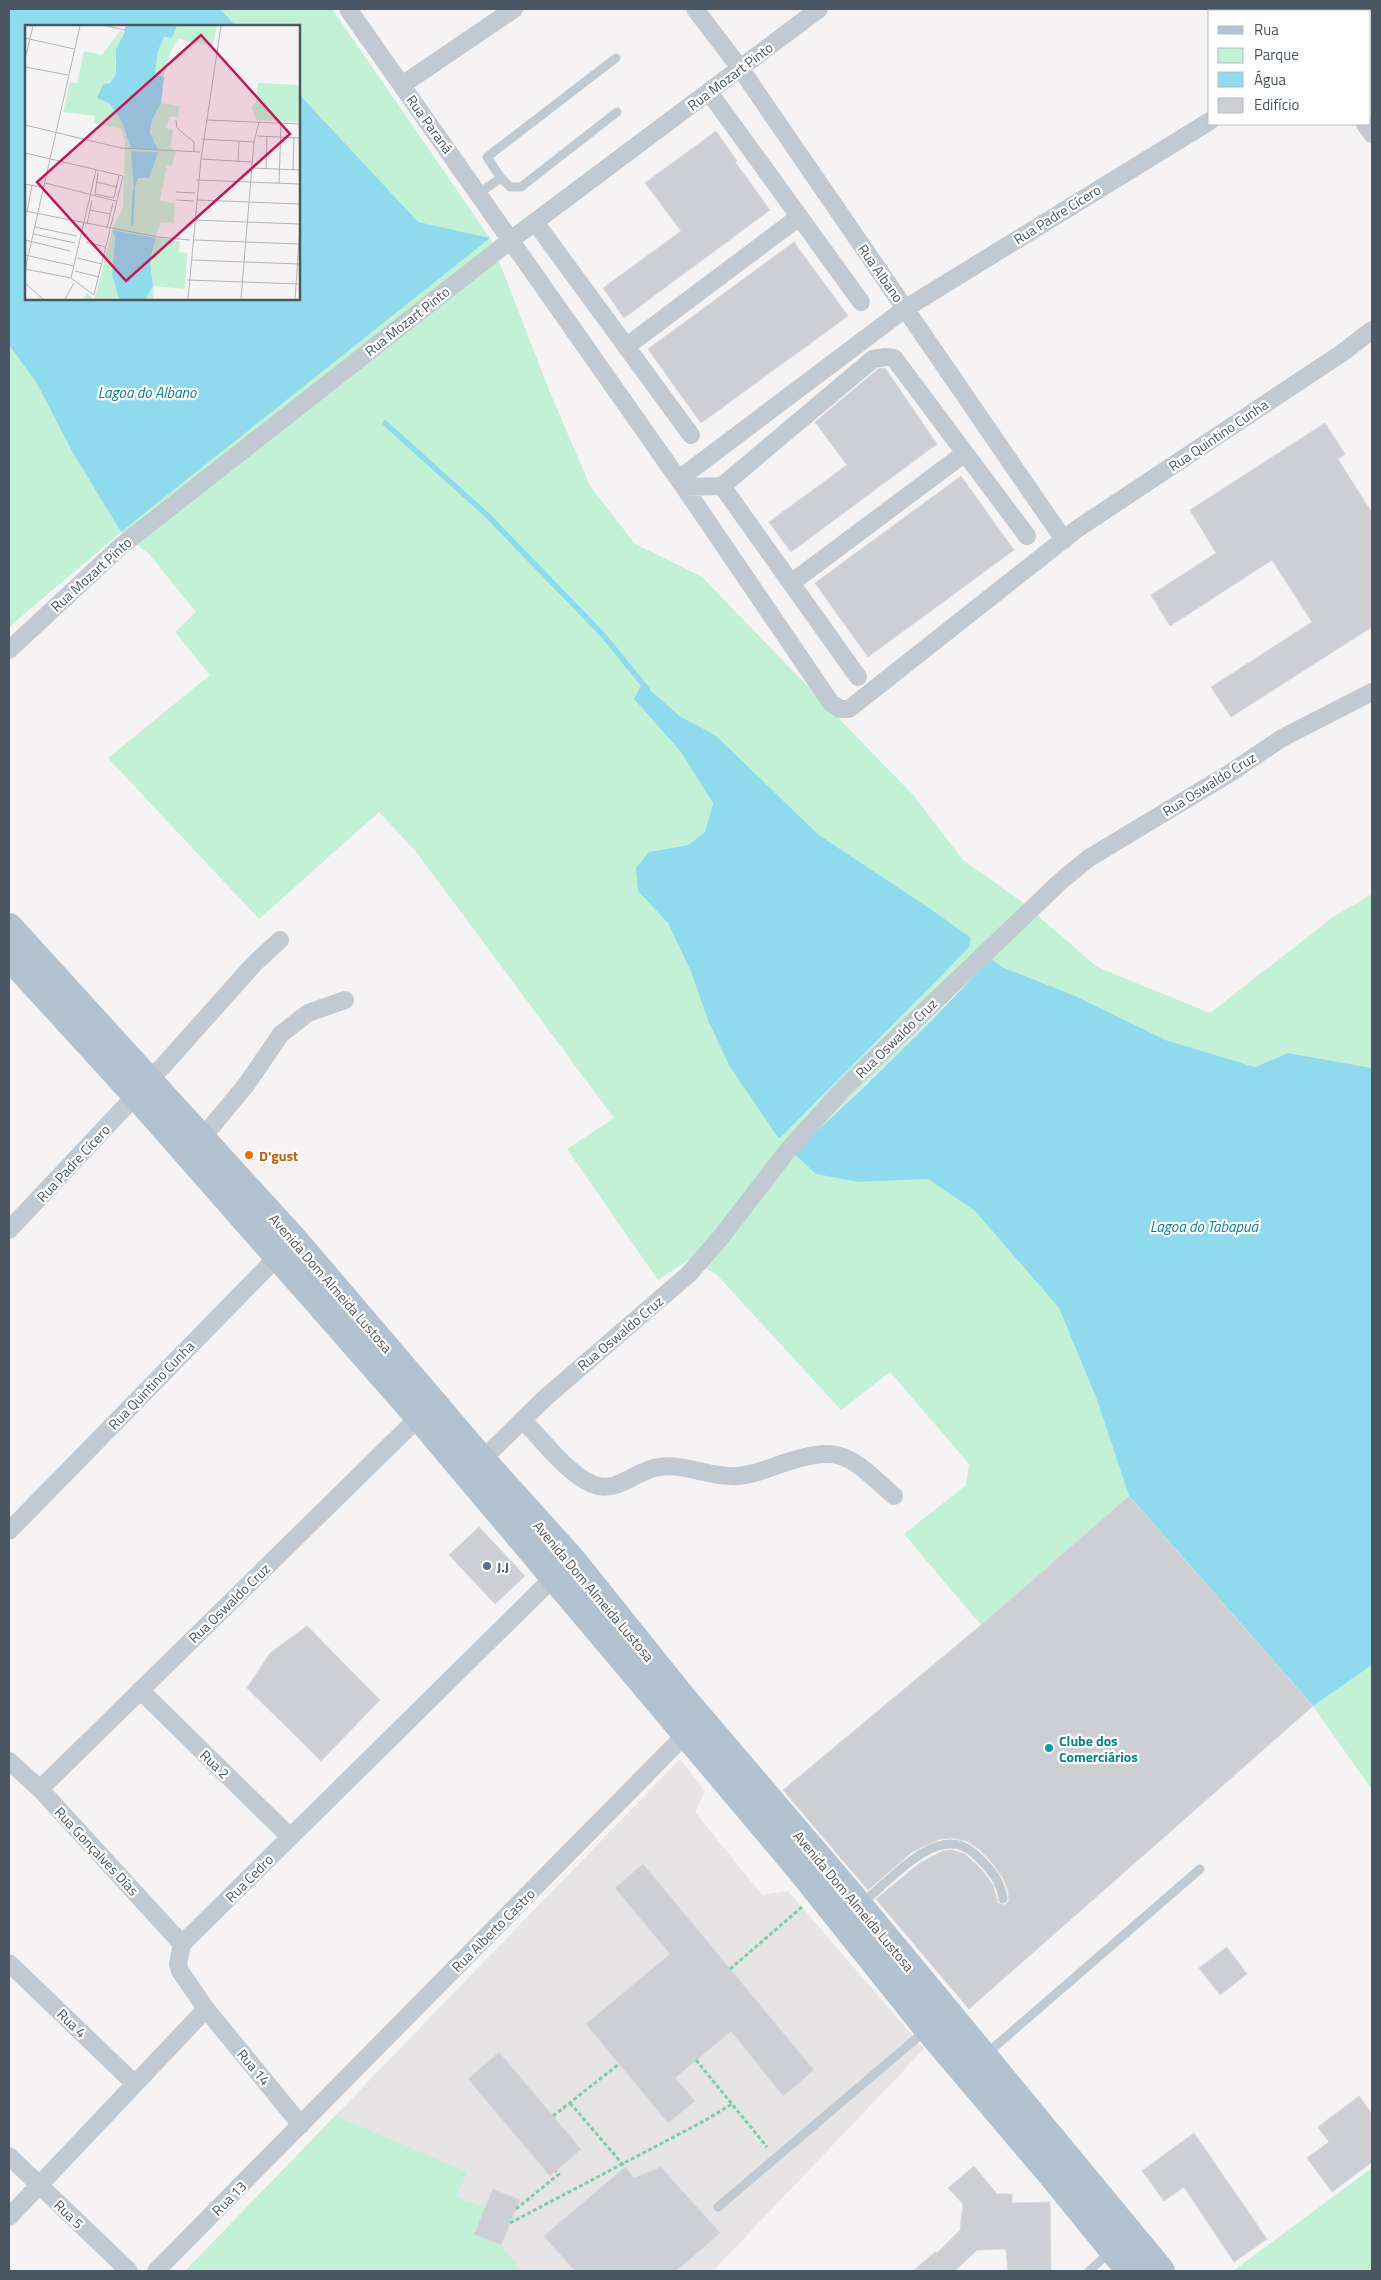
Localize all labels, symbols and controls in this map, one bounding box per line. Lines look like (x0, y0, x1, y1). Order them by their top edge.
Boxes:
legend (1208, 10, 1371, 125)
text: Rua (1254, 18, 1279, 41)
inset map (25, 25, 300, 300)
street label: Rua Mozart Pinto (683, 37, 777, 115)
text: Parque (1254, 43, 1299, 66)
text: Água (1254, 68, 1286, 91)
street label: Rua Paraná (402, 90, 458, 158)
text: Edifício (1254, 93, 1299, 116)
street label: Rua Padre Cícero (1009, 179, 1105, 249)
street label: Rua Albano (853, 240, 909, 306)
street label: Rua Mozart Pinto (360, 281, 454, 361)
water label: Lagoa do Albano (98, 381, 197, 404)
street label: Rua Quintino Cunha (1164, 394, 1272, 476)
street label: Rua Mozart Pinto (46, 532, 136, 616)
street label: Rua Oswaldo Cruz (1158, 747, 1260, 821)
street label: Rua Oswaldo Cruz (850, 993, 942, 1083)
street label: Rua Padre Cícero (31, 1119, 115, 1207)
place label: D'gust (259, 1145, 298, 1166)
marker: D'gust (243, 1149, 255, 1161)
street label: Avenida Dom Almeida Lustosa (265, 1209, 397, 1357)
water label: Lagoa do Tabapuá (1150, 1215, 1260, 1238)
street label: Rua Oswaldo Cruz (572, 1291, 668, 1375)
street label: Rua Quintino Cunha (103, 1336, 199, 1434)
street label: Avenida Dom Almeida Lustosa (529, 1516, 659, 1666)
place label: J.J (497, 1556, 509, 1577)
street label: Rua Oswaldo Cruz (183, 1558, 275, 1648)
marker: J.J (481, 1560, 493, 1572)
place label: Clube dos Comerciários (1059, 1730, 1138, 1767)
marker: Clube dos Comerciários (1043, 1742, 1055, 1754)
street label: Rua 2 (195, 1745, 235, 1783)
street label: Rua Gonçalves Días (50, 1802, 144, 1900)
street label: Avenida Dom Almeida Lustosa (789, 1826, 919, 1976)
street label: Rua Cedro (220, 1849, 278, 1907)
street label: Rua Alberto Castro (447, 1884, 539, 1976)
street label: Rua 4 (52, 2004, 92, 2042)
street label: Rua 14 (233, 2044, 276, 2090)
street label: Rua 13 (207, 2176, 251, 2220)
street label: Rua 5 (49, 2195, 89, 2233)

